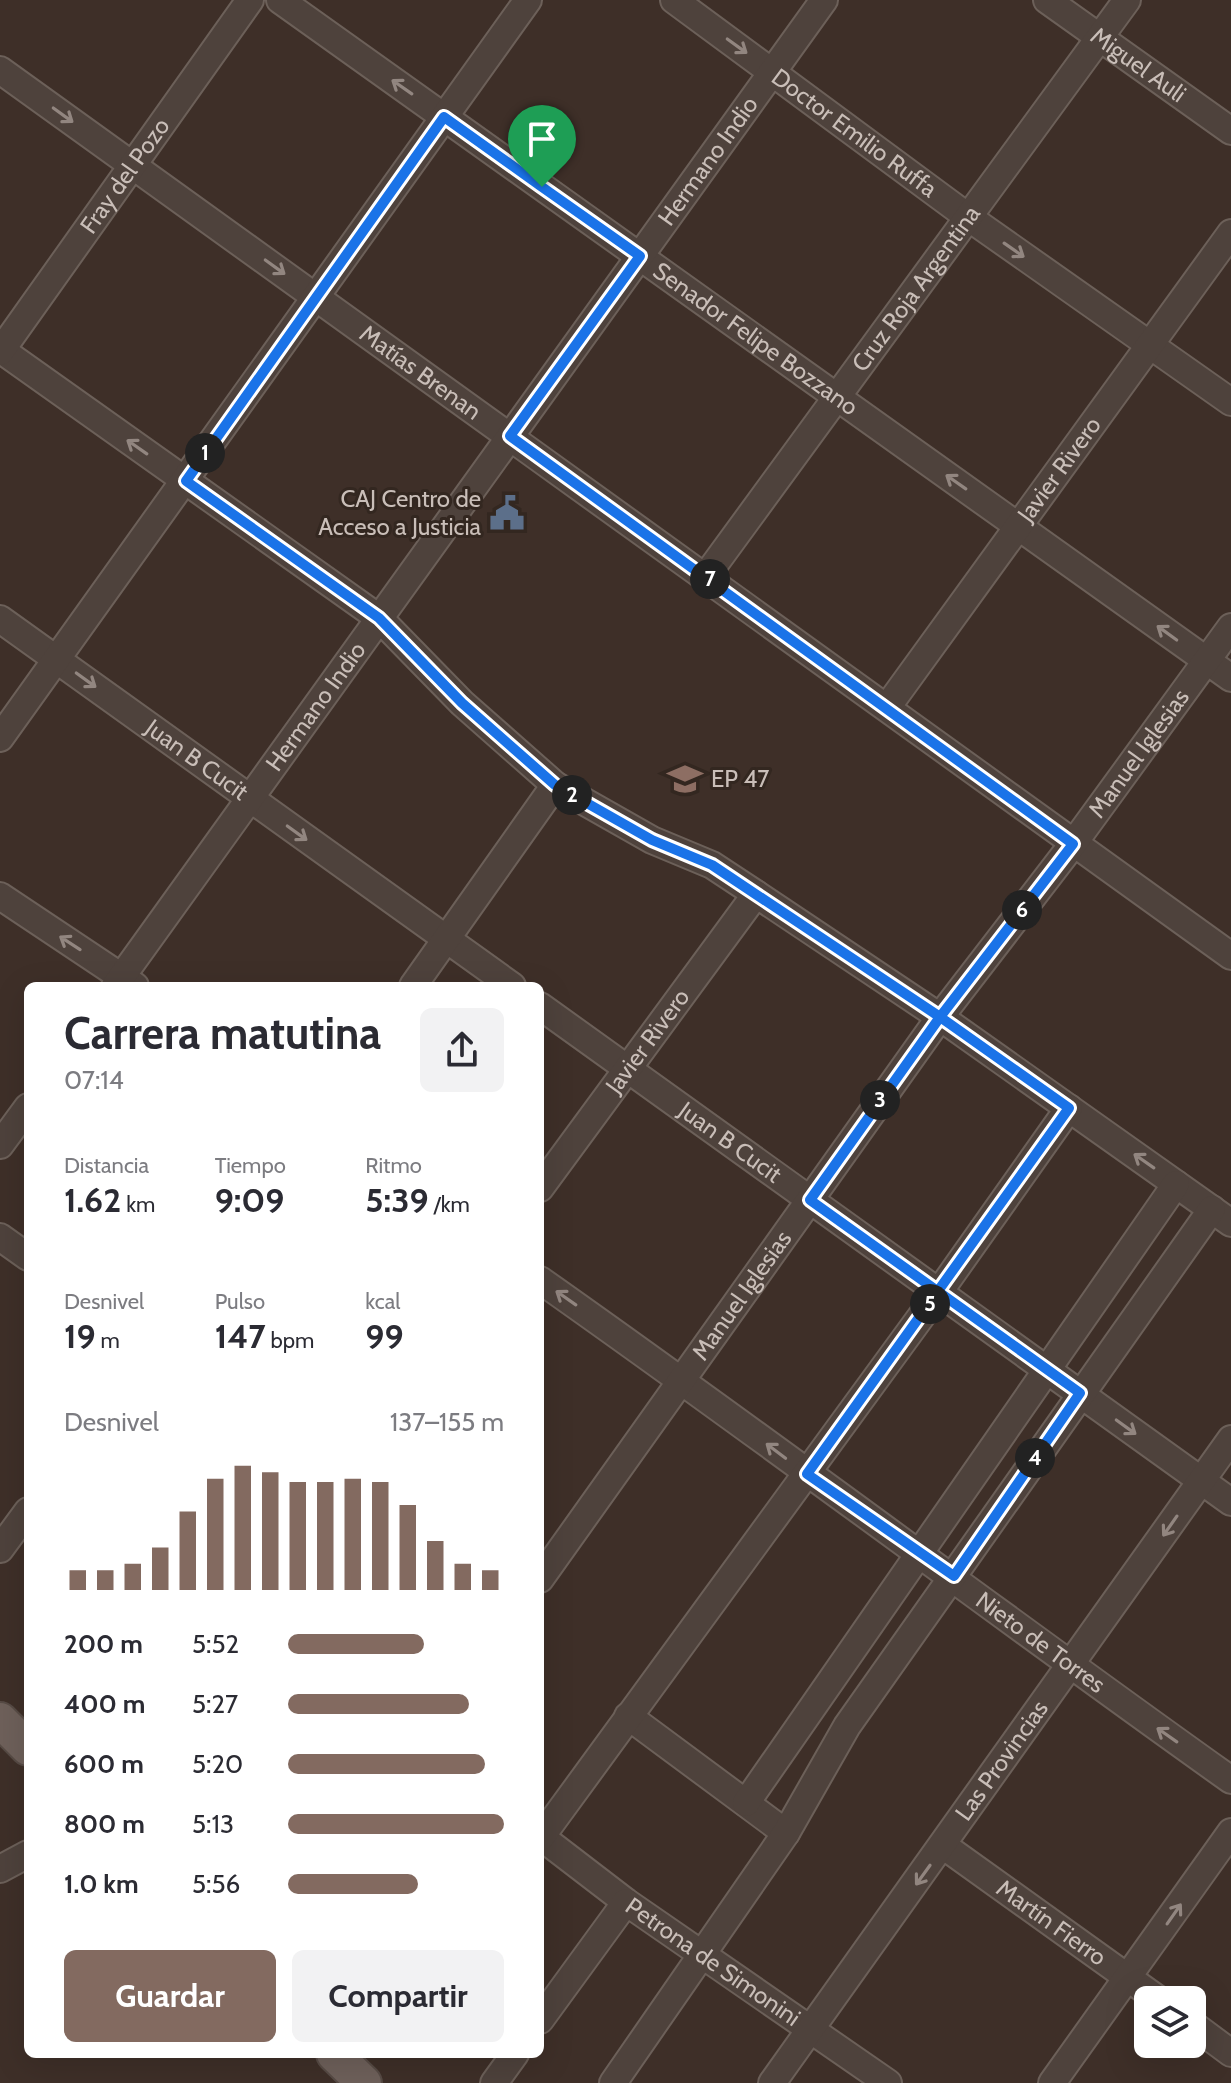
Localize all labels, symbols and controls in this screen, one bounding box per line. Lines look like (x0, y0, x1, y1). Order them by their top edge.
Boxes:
street label: Miguel Auli (1085, 21, 1192, 108)
one-way arrow (726, 38, 747, 55)
street label: Doctor Emilio Ruffa (766, 62, 943, 203)
one-way arrow (392, 79, 414, 95)
street label: Hermano Indio (652, 91, 764, 231)
pin (508, 105, 576, 187)
one-way arrow (52, 107, 74, 123)
street label: Fray del Pozo (74, 112, 176, 239)
icon: arrive (520, 117, 564, 161)
street label: Cruz Roja Argentina (845, 199, 986, 377)
one-way arrow (1003, 242, 1025, 258)
street label: Senador Felipe Bozzano (648, 256, 864, 421)
one-way arrow (263, 259, 285, 275)
street label: Matías Brenan (354, 319, 487, 426)
street label: Javier Rivero (1011, 411, 1107, 528)
pin: 1 (185, 433, 225, 473)
one-way arrow (127, 438, 149, 455)
text: 1 (201, 439, 209, 466)
one-way arrow (945, 474, 967, 490)
place label: CAJ Centro de Acceso a Justicia (318, 484, 481, 541)
public building icon: CAJ Centro de Acceso a Justicia (488, 494, 526, 532)
pin: 7 (690, 559, 730, 599)
text: 7 (704, 565, 716, 592)
one-way arrow (1157, 625, 1179, 641)
street label: Hermano Indio (259, 636, 372, 777)
one-way arrow (75, 672, 97, 688)
street label: Manuel Iglesias (1082, 683, 1195, 823)
street label: Juan B Cucit (139, 712, 254, 806)
school or university icon: EP 47 (666, 760, 704, 798)
place label: EP 47 (711, 764, 769, 793)
pin: 2 (552, 775, 592, 815)
text: 2 (566, 781, 578, 808)
one-way arrow (285, 825, 307, 841)
pin: 6 (1002, 890, 1042, 930)
text: 6 (1016, 896, 1028, 923)
one-way arrow (60, 934, 82, 951)
street label: Javier Rivero (599, 983, 695, 1100)
text: Carrera matutina (64, 1007, 381, 1060)
button: share (420, 1008, 504, 1092)
text: 07:14 (64, 1064, 124, 1096)
pin: 3 (860, 1080, 900, 1120)
text: 3 (874, 1086, 886, 1113)
street label: Juan B Cucit (673, 1095, 787, 1189)
text: Distancia (64, 1152, 149, 1179)
text: Tiempo (215, 1152, 286, 1179)
text: Ritmo (365, 1152, 422, 1179)
one-way arrow (1134, 1153, 1156, 1170)
text: 1.62 (64, 1179, 121, 1221)
text: 9:09 (215, 1179, 284, 1221)
text: 5:39 (365, 1179, 429, 1221)
text: km (121, 1191, 155, 1218)
text: /km (429, 1191, 470, 1218)
street label: Manuel Iglesias (685, 1225, 797, 1366)
pin: 5 (910, 1284, 950, 1324)
text: Desnivel (64, 1288, 144, 1315)
text: Pulso (215, 1288, 265, 1315)
text: kcal (365, 1288, 400, 1315)
one-way arrow (555, 1290, 577, 1306)
text: 5 (924, 1290, 936, 1317)
text: 19 (64, 1315, 96, 1357)
text: 147 (215, 1315, 266, 1357)
text: 99 (365, 1315, 404, 1357)
text: m (96, 1327, 120, 1354)
text: bpm (266, 1327, 314, 1354)
text: Desnivel (64, 1406, 159, 1438)
text: 137–155 m (390, 1406, 504, 1438)
one-way arrow (1115, 1419, 1137, 1435)
pin: 4 (1015, 1438, 1055, 1478)
one-way arrow (766, 1442, 787, 1459)
text: 4 (1028, 1444, 1042, 1471)
one-way arrow (1162, 1514, 1178, 1536)
street label: Nieto de Torres (970, 1585, 1111, 1699)
text: 200 m (64, 1628, 143, 1660)
text: 5:52 (192, 1628, 239, 1660)
text: 400 m (64, 1688, 145, 1720)
text: 5:27 (192, 1688, 238, 1720)
street label: Las Provincias (949, 1695, 1054, 1826)
one-way arrow (1157, 1727, 1179, 1743)
text: 600 m (64, 1748, 144, 1780)
text: 5:20 (192, 1748, 243, 1780)
text: 800 m (64, 1808, 145, 1840)
text: 5:13 (192, 1808, 234, 1840)
one-way arrow (914, 1864, 931, 1885)
text: 1.0 km (64, 1868, 139, 1900)
text: 5:56 (192, 1868, 240, 1900)
street label: Martín Fierro (991, 1873, 1112, 1972)
street label: Petrona de Simonini (620, 1891, 806, 2032)
one-way arrow (1166, 1904, 1182, 1926)
button: Guardar (64, 1950, 276, 2042)
button: Compartir (292, 1950, 504, 2042)
map controls (1134, 1986, 1206, 2058)
button: layers (1134, 1986, 1206, 2058)

